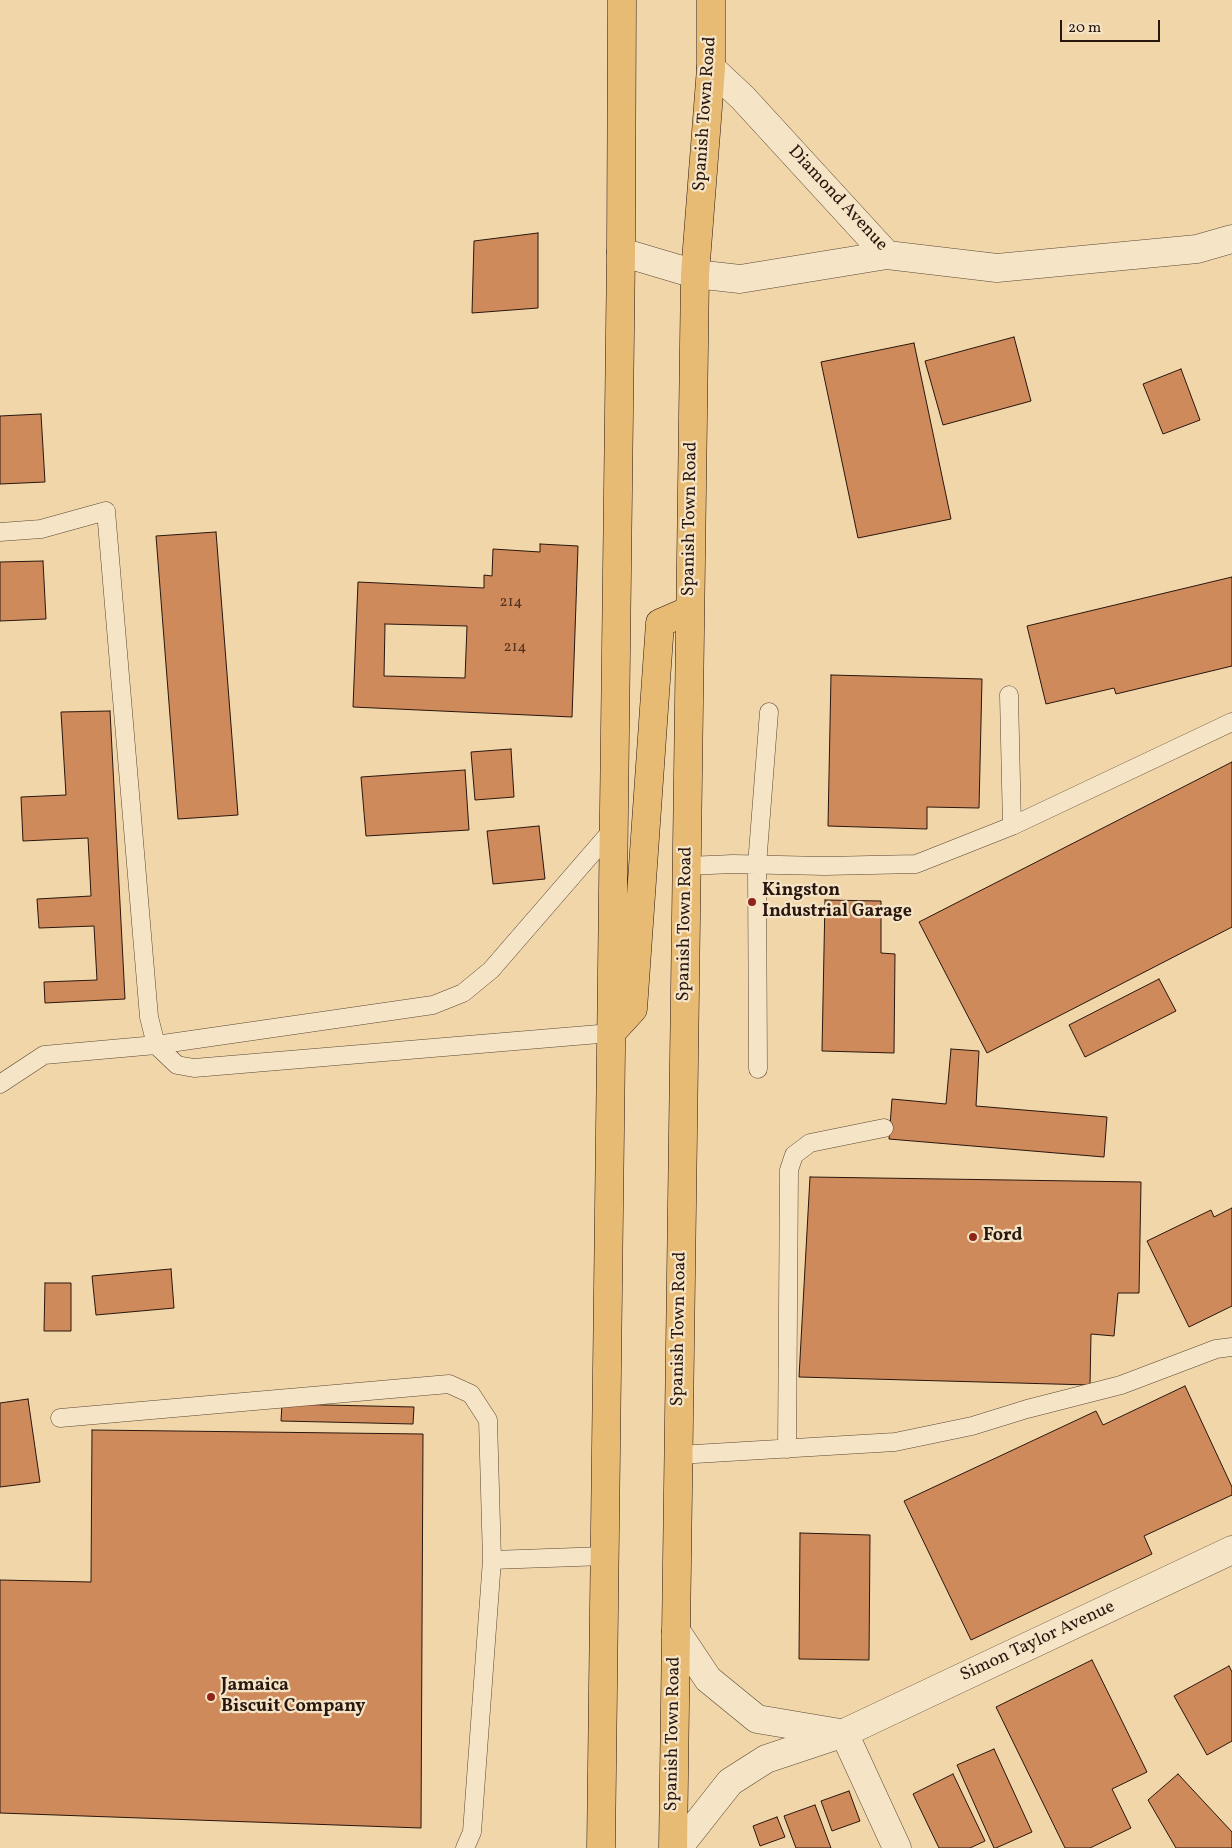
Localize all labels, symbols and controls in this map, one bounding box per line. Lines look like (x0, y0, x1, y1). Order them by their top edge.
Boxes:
scale bar (1062, 10, 1162, 42)
text: 20 m (1068, 18, 1101, 39)
street label: Spanish Town Road (690, 36, 722, 192)
street label: Diamond Avenue (783, 142, 891, 256)
street label: Spanish Town Road (679, 441, 703, 597)
house number: 214 (500, 594, 522, 612)
house number: 214 (504, 639, 526, 657)
street label: Spanish Town Road (674, 846, 698, 1002)
place label: Kingston Industrial Garage (762, 881, 912, 924)
marker: Kingston Industrial Garage (746, 896, 758, 908)
place label: Ford (983, 1226, 1022, 1248)
marker: Ford (967, 1231, 979, 1243)
street label: Spanish Town Road (668, 1251, 692, 1407)
street label: Simon Taylor Avenue (957, 1597, 1119, 1687)
street label: Spanish Town Road (662, 1656, 686, 1812)
place label: Jamaica Biscuit Company (221, 1676, 365, 1718)
marker: Jamaica Biscuit Company (205, 1691, 217, 1703)

